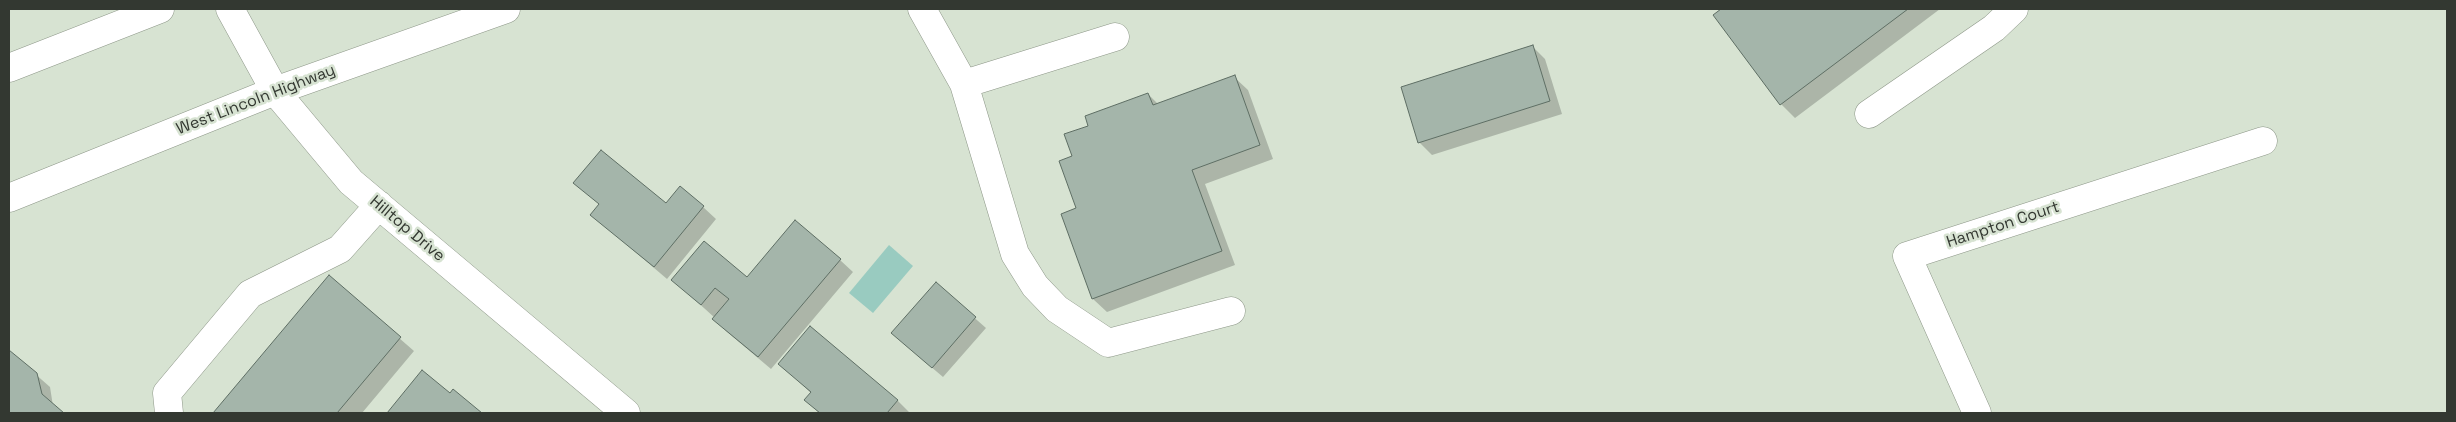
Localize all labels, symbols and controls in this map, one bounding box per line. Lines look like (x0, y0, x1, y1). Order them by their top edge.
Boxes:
street label: West Lincoln Highway (174, 61, 338, 139)
street label: Hilltop Drive (366, 192, 448, 266)
street label: Hampton Court (1944, 198, 2062, 252)

